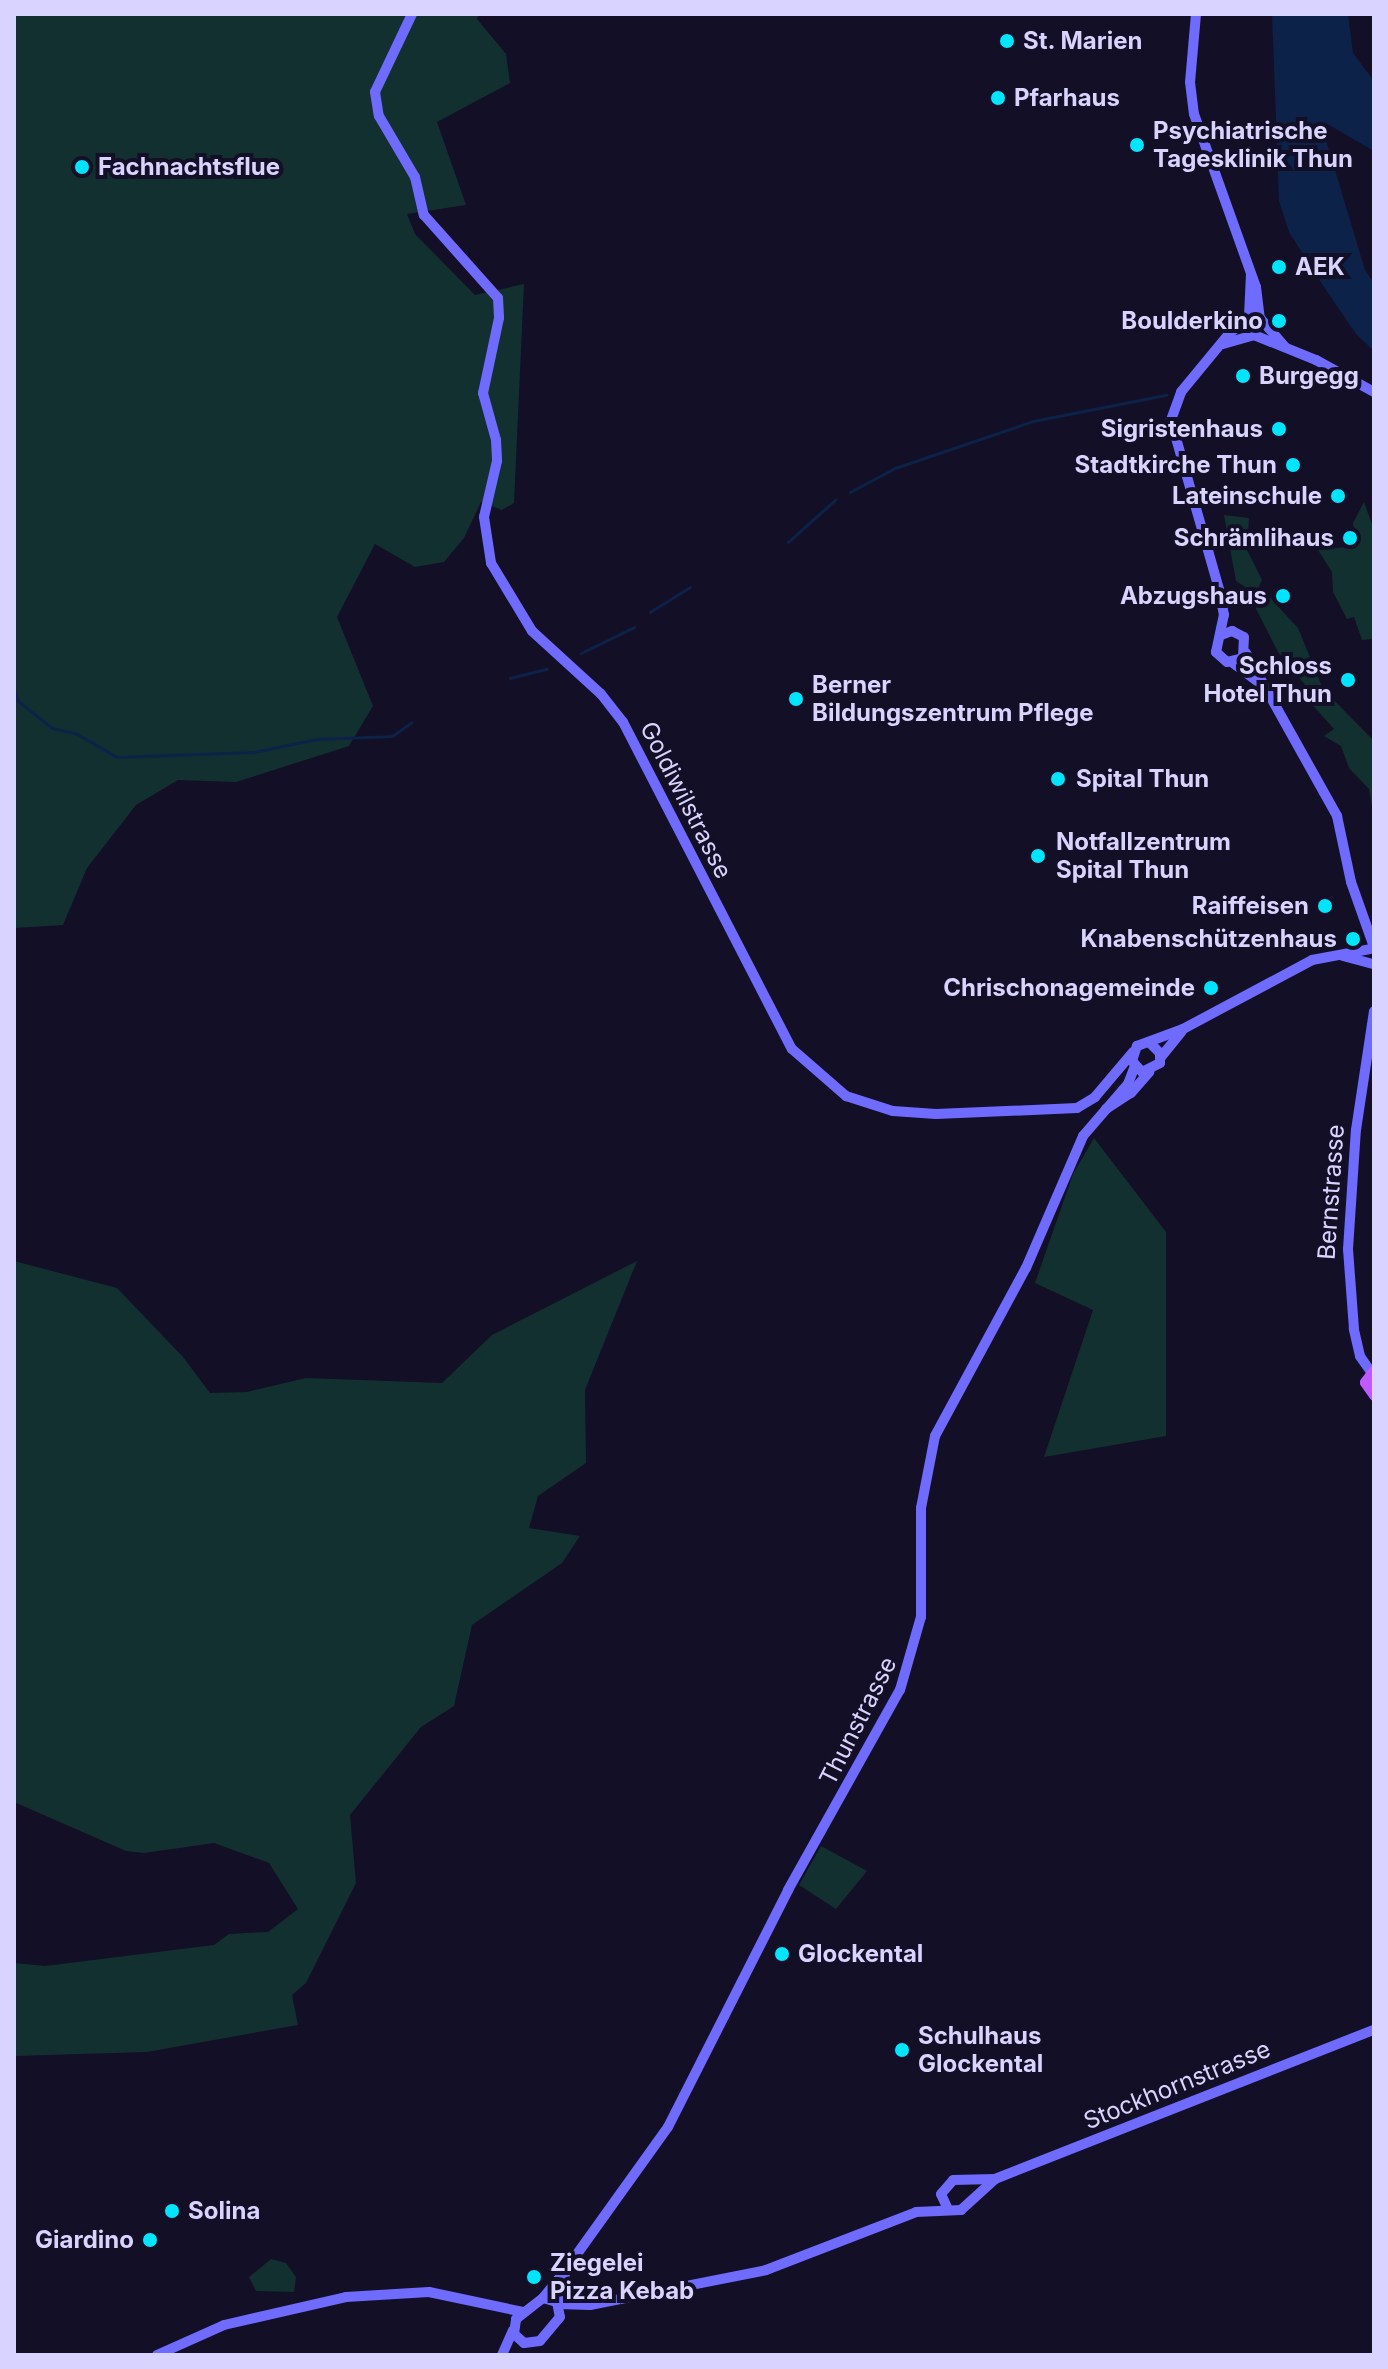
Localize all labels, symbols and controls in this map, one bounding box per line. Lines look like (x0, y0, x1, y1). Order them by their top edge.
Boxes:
place label: St. Marien (1023, 27, 1143, 55)
marker: St. Marien (998, 32, 1016, 50)
place label: Pfarhaus (1014, 84, 1120, 112)
marker: Pfarhaus (989, 89, 1007, 107)
place label: Psychiatrische Tagesklinik Thun (1153, 117, 1353, 173)
marker: Psychiatrische Tagesklinik Thun (1128, 136, 1146, 154)
place label: Fachnachtsflue (98, 153, 280, 181)
marker: Fachnachtsflue (73, 158, 91, 176)
place label: AEK (1295, 253, 1345, 281)
marker: AEK (1270, 258, 1288, 276)
place label: Boulderkino (1121, 307, 1263, 335)
marker: Boulderkino (1270, 312, 1288, 330)
place label: Burgegg (1259, 362, 1359, 390)
marker: Burgegg (1234, 367, 1252, 385)
place label: Sigristenhaus (1101, 415, 1263, 443)
marker: Sigristenhaus (1270, 420, 1288, 438)
place label: Stadtkirche Thun (1075, 451, 1277, 479)
marker: Stadtkirche Thun (1284, 456, 1302, 474)
place label: Lateinschule (1172, 482, 1322, 510)
marker: Lateinschule (1329, 487, 1347, 505)
place label: Schrämlihaus (1174, 524, 1334, 552)
marker: Schrämlihaus (1341, 529, 1359, 547)
place label: Abzugshaus (1120, 582, 1267, 610)
marker: Abzugshaus (1274, 587, 1292, 605)
place label: Schloss Hotel Thun (1203, 652, 1332, 708)
place label: Berner Bildungszentrum Pflege (812, 671, 1093, 727)
marker: Schloss Hotel Thun (1339, 671, 1357, 689)
marker: Berner Bildungszentrum Pflege (787, 690, 805, 708)
street label: Goldiwilstrasse (634, 717, 738, 883)
place label: Spital Thun (1076, 765, 1209, 793)
marker: Spital Thun (1047, 768, 1069, 790)
place label: Notfallzentrum Spital Thun (1056, 828, 1231, 884)
marker: Notfallzentrum Spital Thun (1027, 845, 1049, 867)
place label: Raiffeisen (1192, 892, 1309, 920)
marker: Raiffeisen (1316, 897, 1334, 915)
place label: Knabenschützenhaus (1080, 925, 1337, 953)
marker: Knabenschützenhaus (1344, 930, 1362, 948)
place label: Chrischonagemeinde (943, 974, 1195, 1002)
marker: Chrischonagemeinde (1202, 979, 1220, 997)
street label: Bernstrasse (1312, 1123, 1350, 1261)
street label: Thunstrasse (813, 1652, 903, 1790)
place label: Glockental (798, 1940, 923, 1968)
marker: Glockental (773, 1945, 791, 1963)
place label: Schulhaus Glockental (918, 2022, 1043, 2078)
street label: Stockhornstrasse (1079, 2034, 1275, 2136)
marker: Schulhaus Glockental (893, 2041, 911, 2059)
place label: Solina (188, 2197, 260, 2225)
marker: Solina (163, 2202, 181, 2220)
place label: Giardino (35, 2226, 134, 2254)
marker: Giardino (141, 2231, 159, 2249)
place label: Ziegelei Pizza Kebab (550, 2249, 694, 2305)
marker: Ziegelei Pizza Kebab (525, 2268, 543, 2286)

